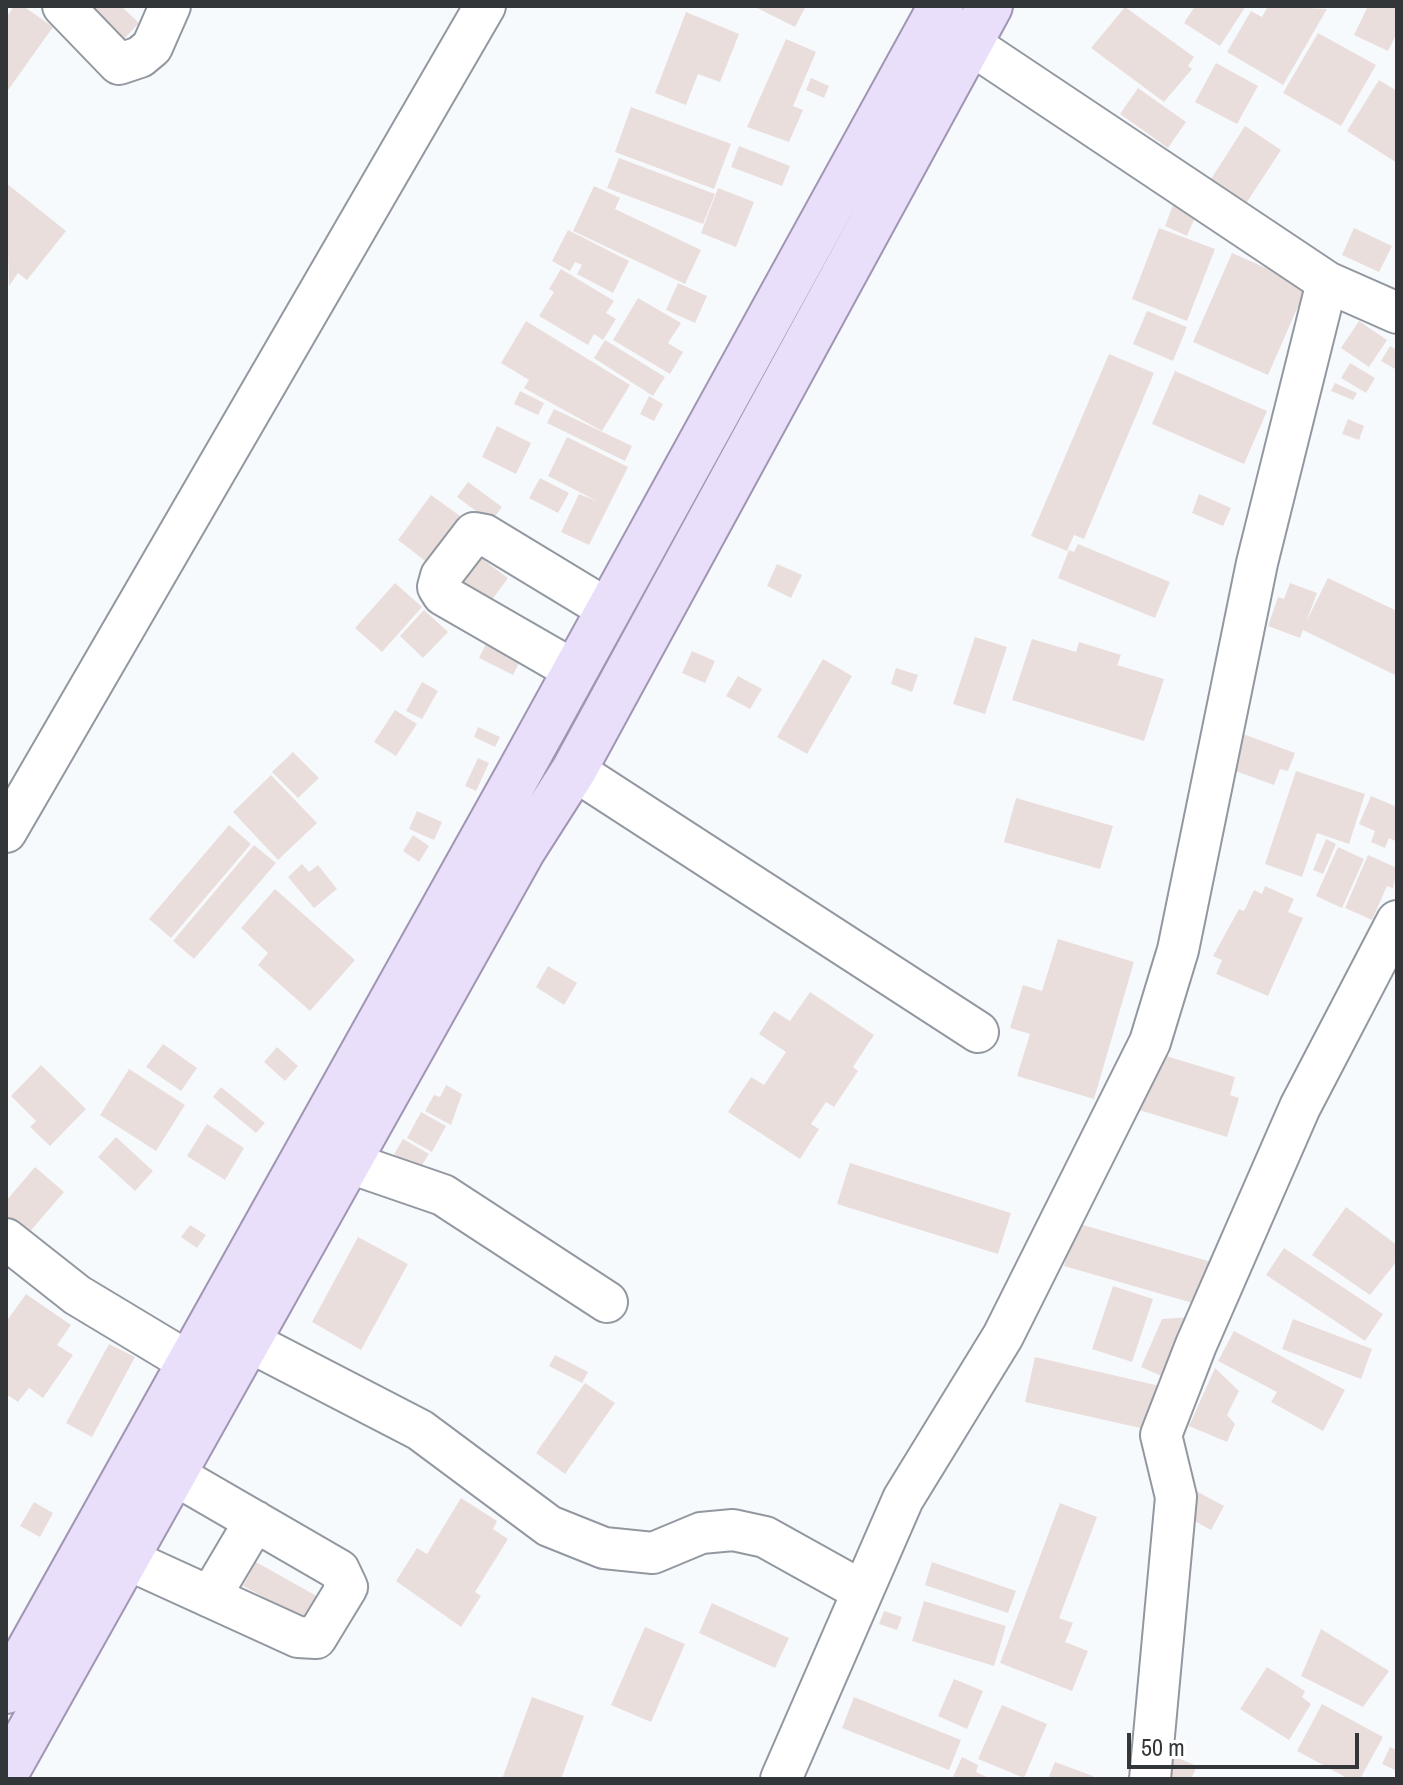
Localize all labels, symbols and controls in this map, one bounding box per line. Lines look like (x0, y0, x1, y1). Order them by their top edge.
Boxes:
scale bar (1131, 1717, 1363, 1767)
text: 50 m (1141, 1731, 1185, 1763)

